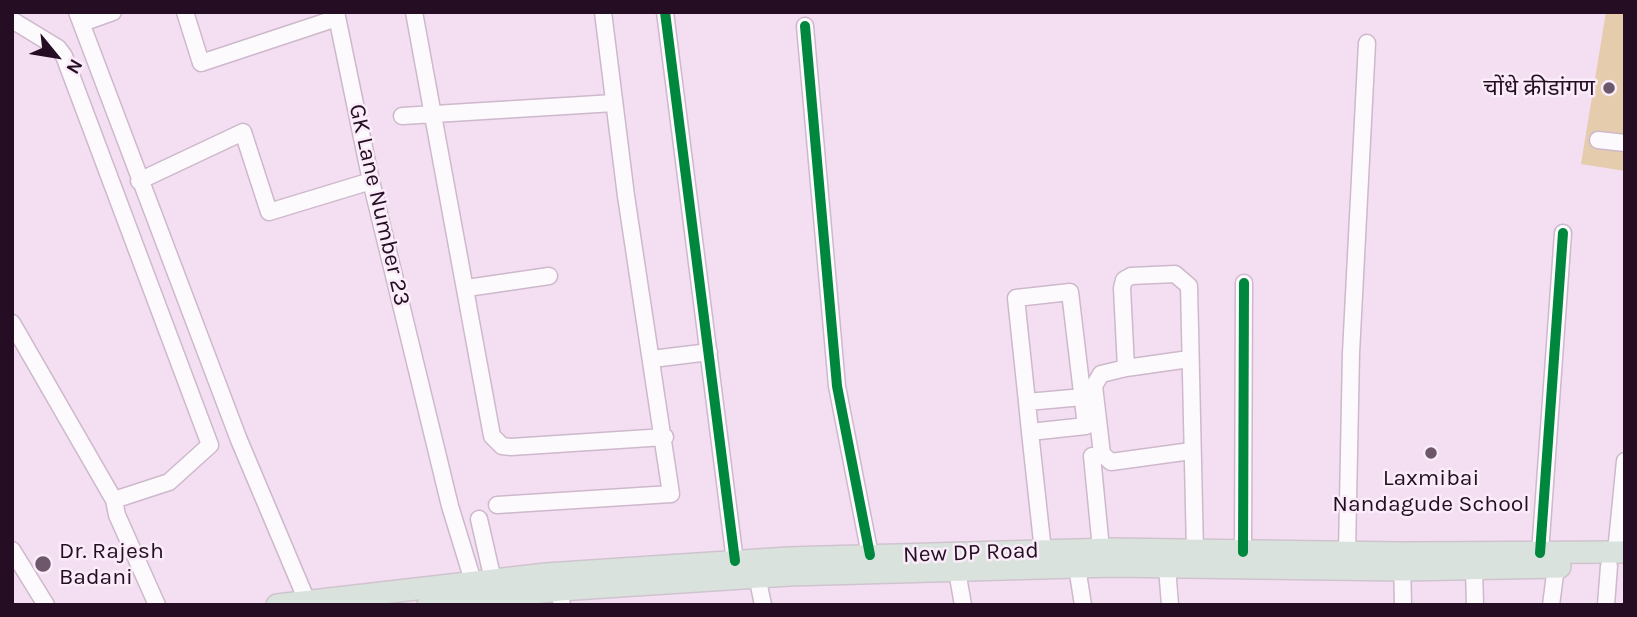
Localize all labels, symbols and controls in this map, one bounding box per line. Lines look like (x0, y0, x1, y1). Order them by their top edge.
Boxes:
north arrow (21, 21, 91, 91)
text: N (61, 55, 87, 78)
place label: चोंधे क्रीडांगण (1483, 74, 1595, 102)
marker: चोंधे क्रीडांगण (1601, 80, 1617, 96)
street label: GK Lane Number 23 (342, 101, 416, 309)
marker: Laxmibai Nandagude School (1423, 445, 1439, 461)
place label: Laxmibai Nandagude School (1332, 464, 1530, 518)
place label: Dr. Rajesh Badani (59, 537, 164, 591)
street label: New DP Road (903, 537, 1039, 569)
marker: Dr. Rajesh Badani (33, 554, 53, 574)

